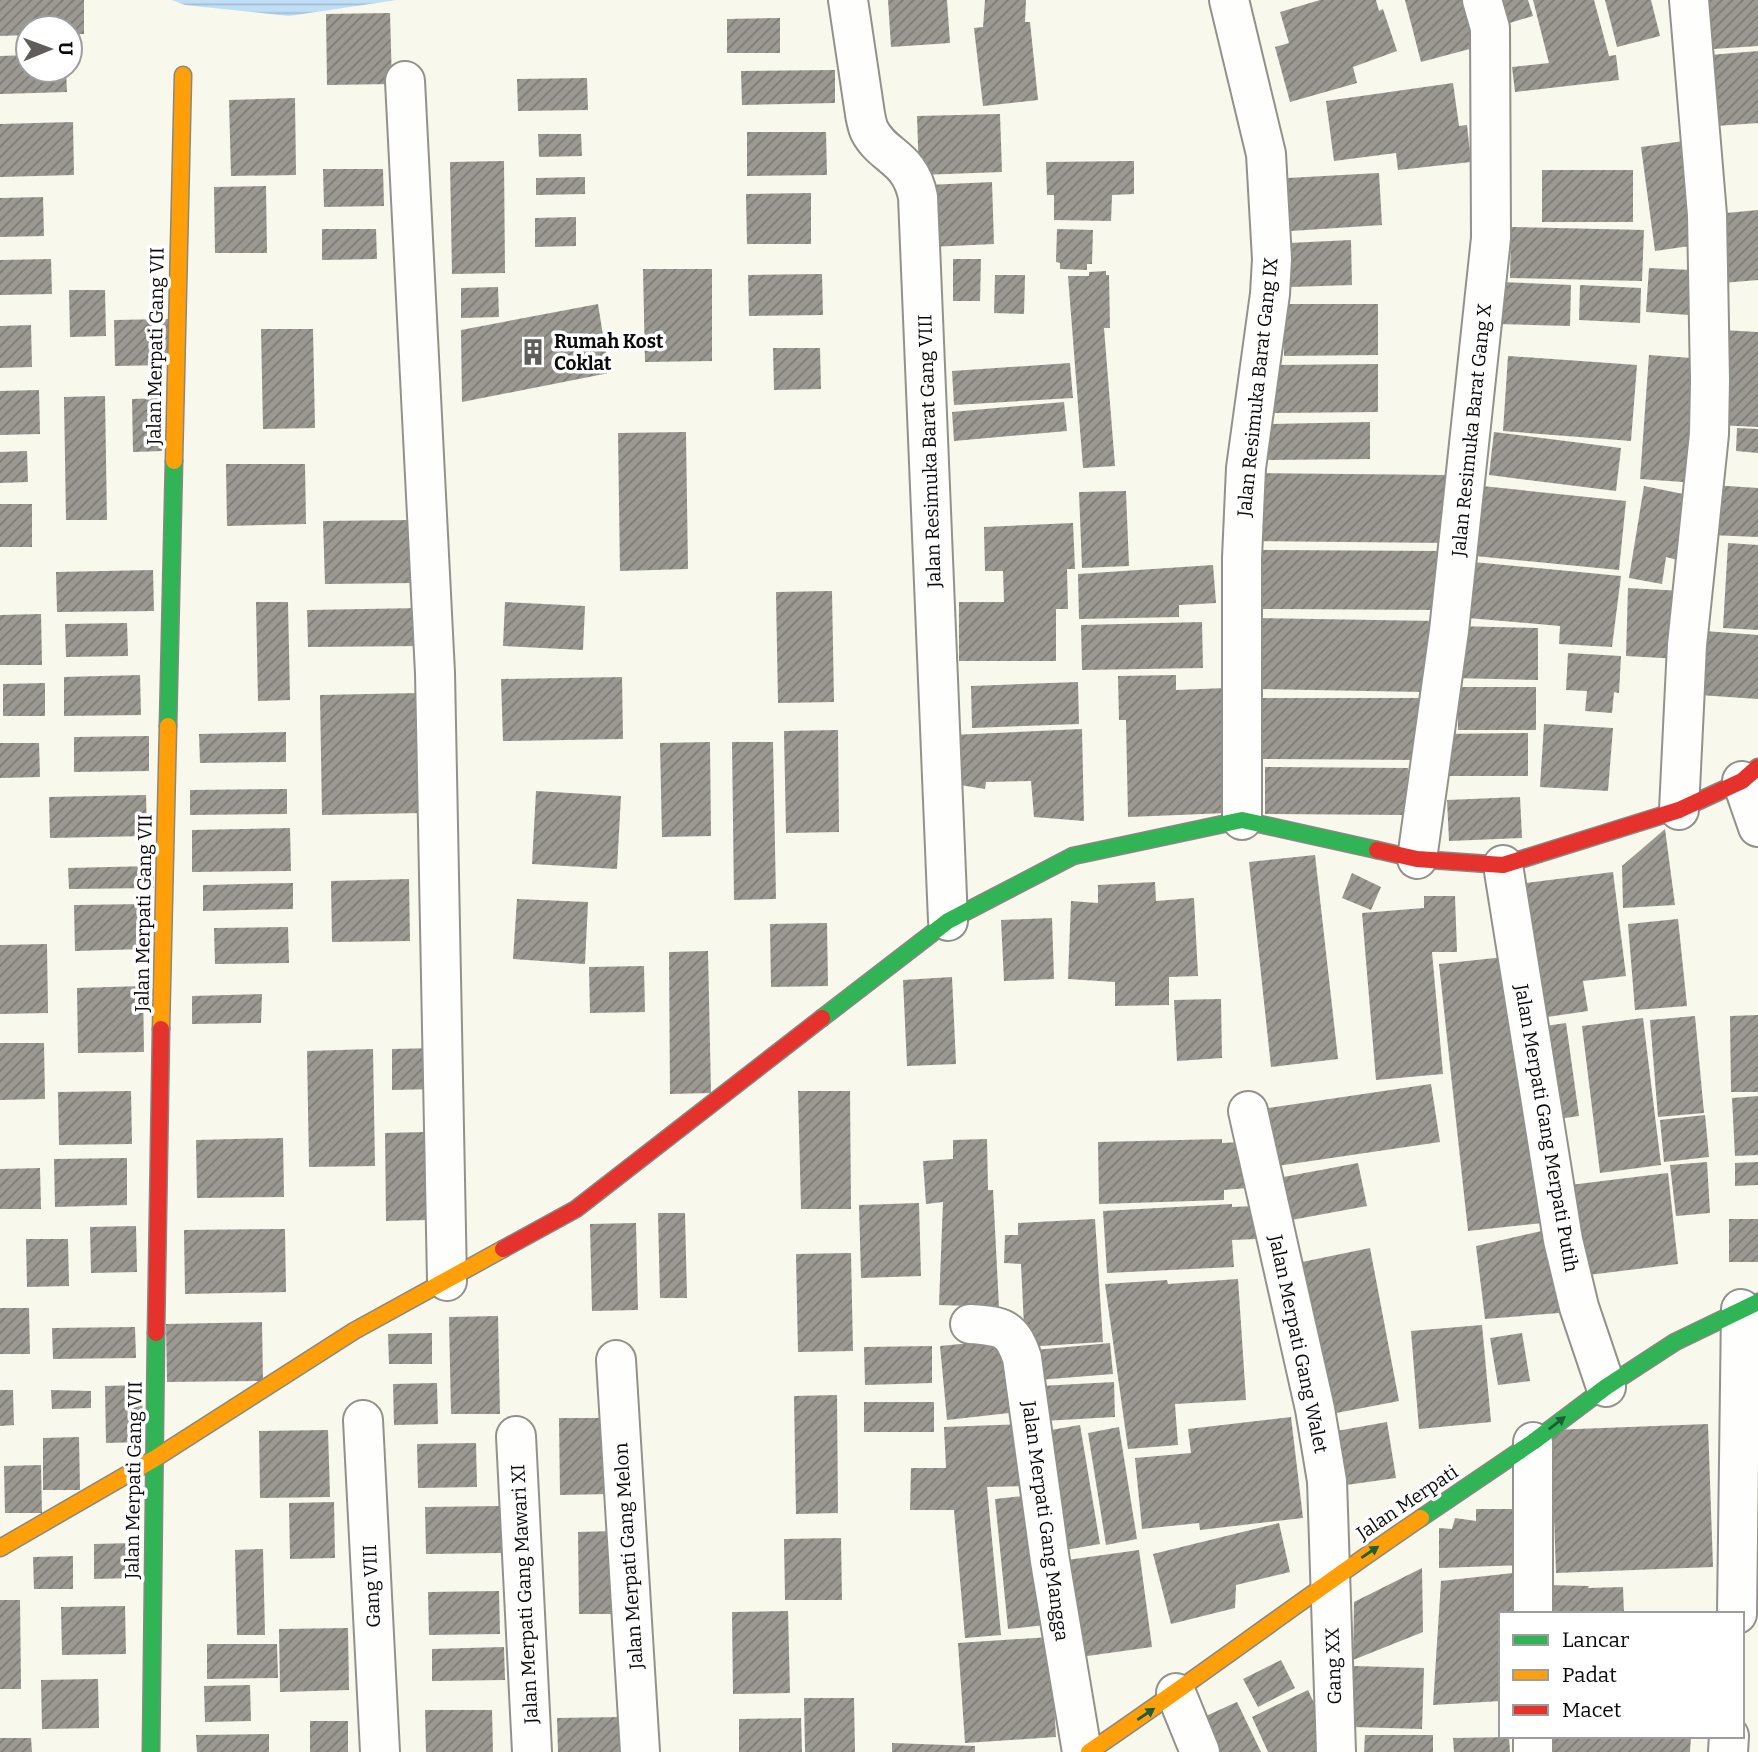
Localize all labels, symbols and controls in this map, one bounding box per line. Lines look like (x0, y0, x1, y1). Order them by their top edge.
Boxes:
north arrow (14, 14, 84, 84)
text: U (54, 41, 77, 56)
street label: Jalan Merpati Gang VII (142, 247, 169, 446)
street label: Jalan Resimuka Barat Gang IX (1232, 256, 1283, 519)
street label: Jalan Resimuka Barat Gang X (1447, 302, 1496, 559)
street label: Jalan Resimuka Barat Gang VIII (913, 314, 946, 589)
place label: Rumah Kost Coklat (554, 330, 664, 375)
building icon: Rumah Kost Coklat (518, 337, 548, 367)
street label: Jalan Merpati Gang VII (130, 814, 157, 1013)
street label: Jalan Merpati Gang Merpati Putih (1510, 981, 1583, 1274)
street label: Jalan Merpati Gang Walet (1264, 1232, 1333, 1455)
street label: Jalan Merpati Gang VII (120, 1381, 147, 1580)
street label: Jalan Merpati Gang Mangga (1017, 1399, 1074, 1643)
one-way arrow (1548, 1415, 1566, 1430)
street label: Jalan Merpati Gang Melon (609, 1442, 648, 1671)
street label: Jalan Merpati (1351, 1460, 1463, 1545)
street label: Jalan Merpati Gang Mawari XI (506, 1463, 543, 1725)
street label: Gang VIII (358, 1544, 385, 1628)
one-way arrow (1361, 1546, 1380, 1559)
legend (1499, 1612, 1744, 1738)
street label: Gang XX (1321, 1627, 1346, 1705)
text: Lancar (1562, 1627, 1629, 1653)
text: Padat (1562, 1662, 1617, 1688)
text: Macet (1562, 1697, 1622, 1723)
one-way arrow (1136, 1707, 1156, 1720)

